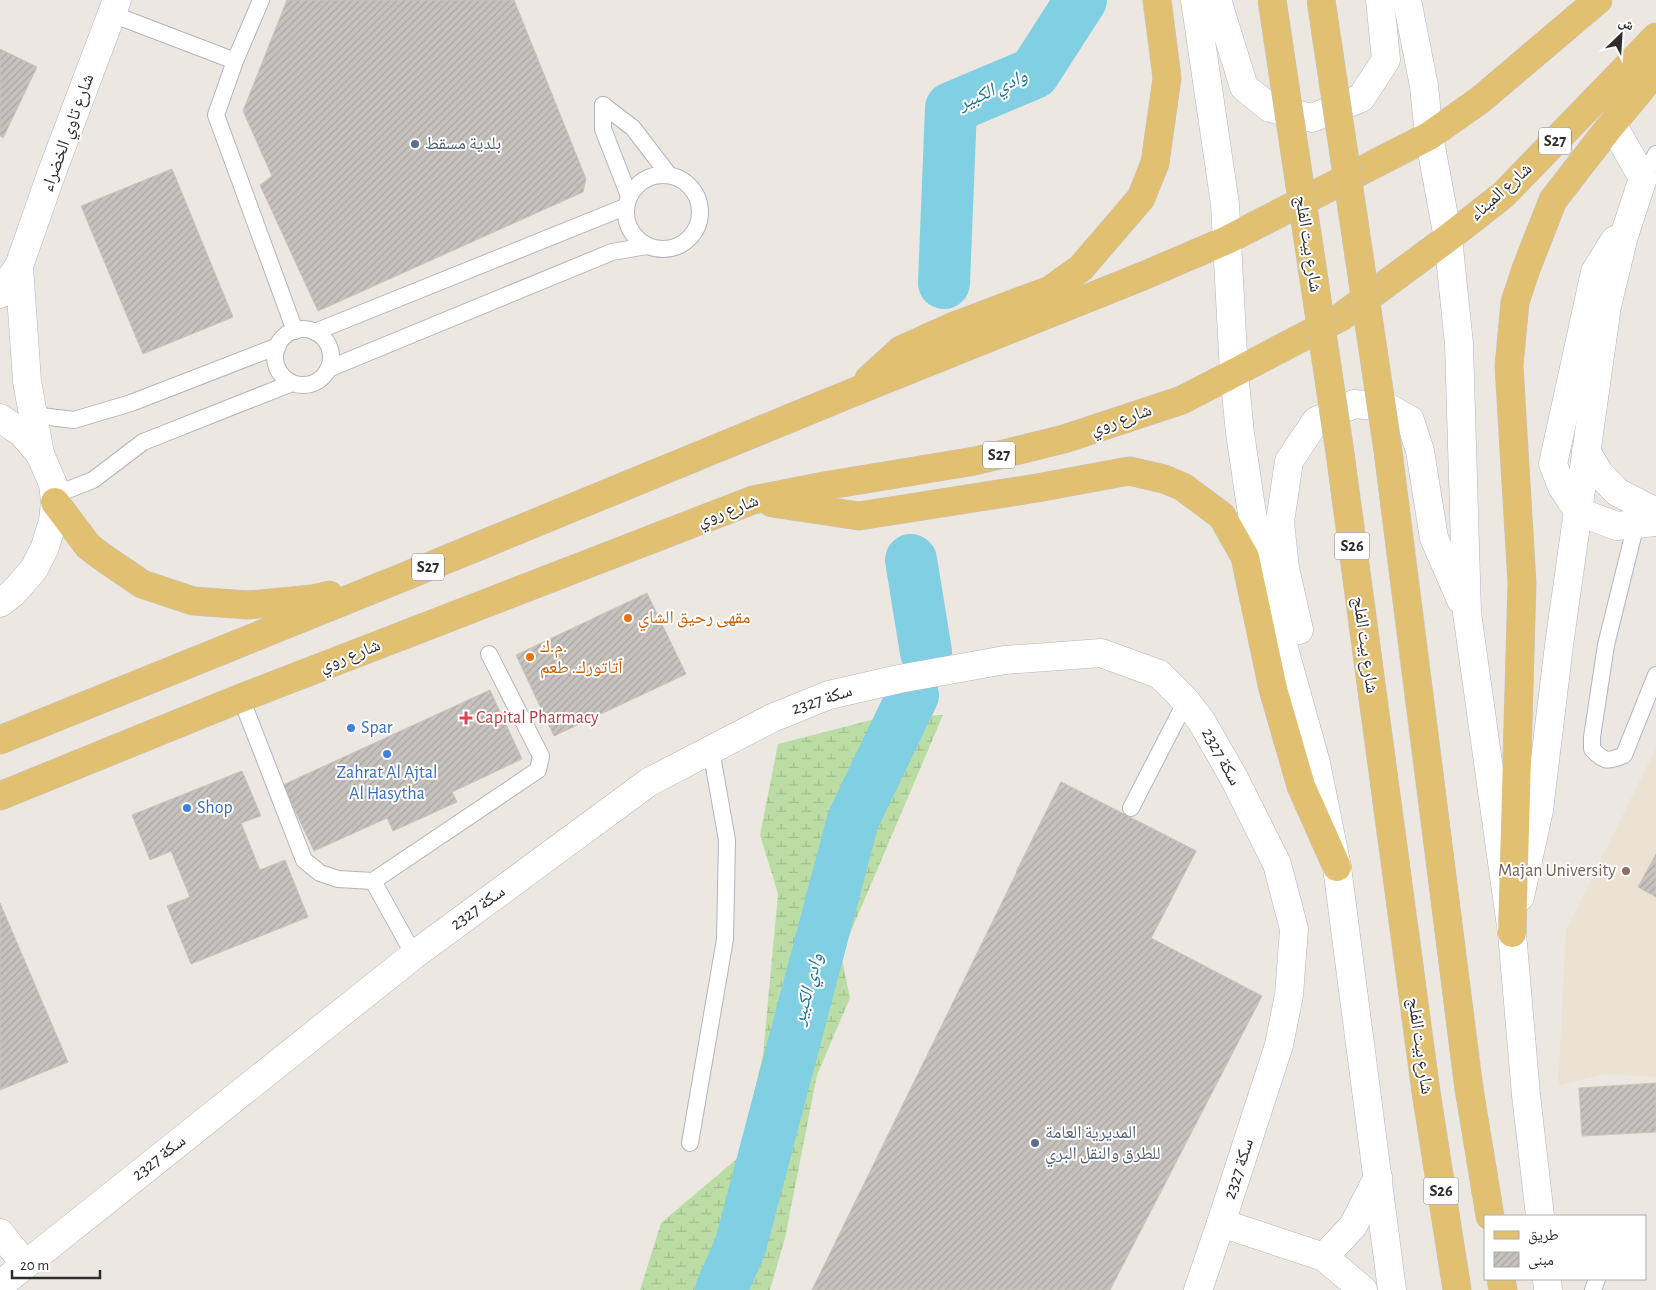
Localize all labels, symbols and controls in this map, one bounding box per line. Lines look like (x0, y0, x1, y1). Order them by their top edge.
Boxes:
north arrow (1596, 10, 1646, 60)
text: ش (1616, 15, 1636, 35)
water label: وادي الكبير (954, 66, 1032, 119)
street label: شارع تاوي الخضراء (38, 72, 102, 196)
road number: S27 (1539, 128, 1571, 154)
place label: بلدية مسقط (425, 135, 501, 154)
marker: بلدية مسقط (409, 138, 421, 150)
street label: شارع الميناء (1466, 160, 1536, 225)
street label: شارع بيت الفلج (1289, 194, 1325, 294)
street label: شارع روي (1088, 401, 1156, 443)
road number: S27 (983, 442, 1015, 468)
street label: شارع روي (695, 492, 763, 535)
road number: S26 (1334, 532, 1370, 560)
road number: S27 (412, 554, 444, 580)
street label: شارع بيت الفلج (1347, 595, 1381, 695)
place label: مقهى رحيق الشاي (638, 609, 750, 632)
marker: مقهى رحيق الشاي (622, 612, 634, 624)
street label: شارع روي (317, 636, 385, 680)
place label: م.ك. ٱتاتورك. طعم (540, 638, 623, 679)
marker: م.ك. ٱتاتورك. طعم (524, 651, 536, 663)
street label: سكة 2327 (789, 682, 855, 718)
place label: Capital Pharmacy (476, 709, 599, 727)
marker: Capital Pharmacy (460, 712, 472, 724)
place label: Spar (361, 719, 393, 737)
marker: Spar (345, 722, 357, 734)
street label: سكة 2327 (1198, 725, 1244, 789)
marker: Zahrat Al Ajtal Al Hasytha (381, 748, 393, 760)
place label: Zahrat Al Ajtal Al Hasytha (336, 764, 438, 803)
place label: Shop (197, 799, 233, 817)
marker: Shop (181, 802, 193, 814)
place label: Majan University (1498, 862, 1616, 880)
marker: Majan University (1620, 865, 1632, 877)
street label: سكة 2327 (447, 882, 509, 934)
water label: وادي الكبير (789, 951, 831, 1030)
street label: شارع بيت الفلج (1402, 996, 1436, 1096)
place label: المديرية العامة للطرق والنقل البري (1045, 1124, 1161, 1168)
street label: سكة 2327 (129, 1132, 189, 1184)
street label: سكة 2327 (1221, 1136, 1257, 1202)
marker: المديرية العامة للطرق والنقل البري (1029, 1137, 1041, 1149)
road number: S26 (1424, 1178, 1458, 1204)
legend (1484, 1215, 1646, 1280)
text: طريق (1528, 1228, 1559, 1245)
scale bar (12, 1248, 100, 1280)
text: مبنى (1528, 1253, 1554, 1270)
text: 20 m (20, 1258, 49, 1273)

